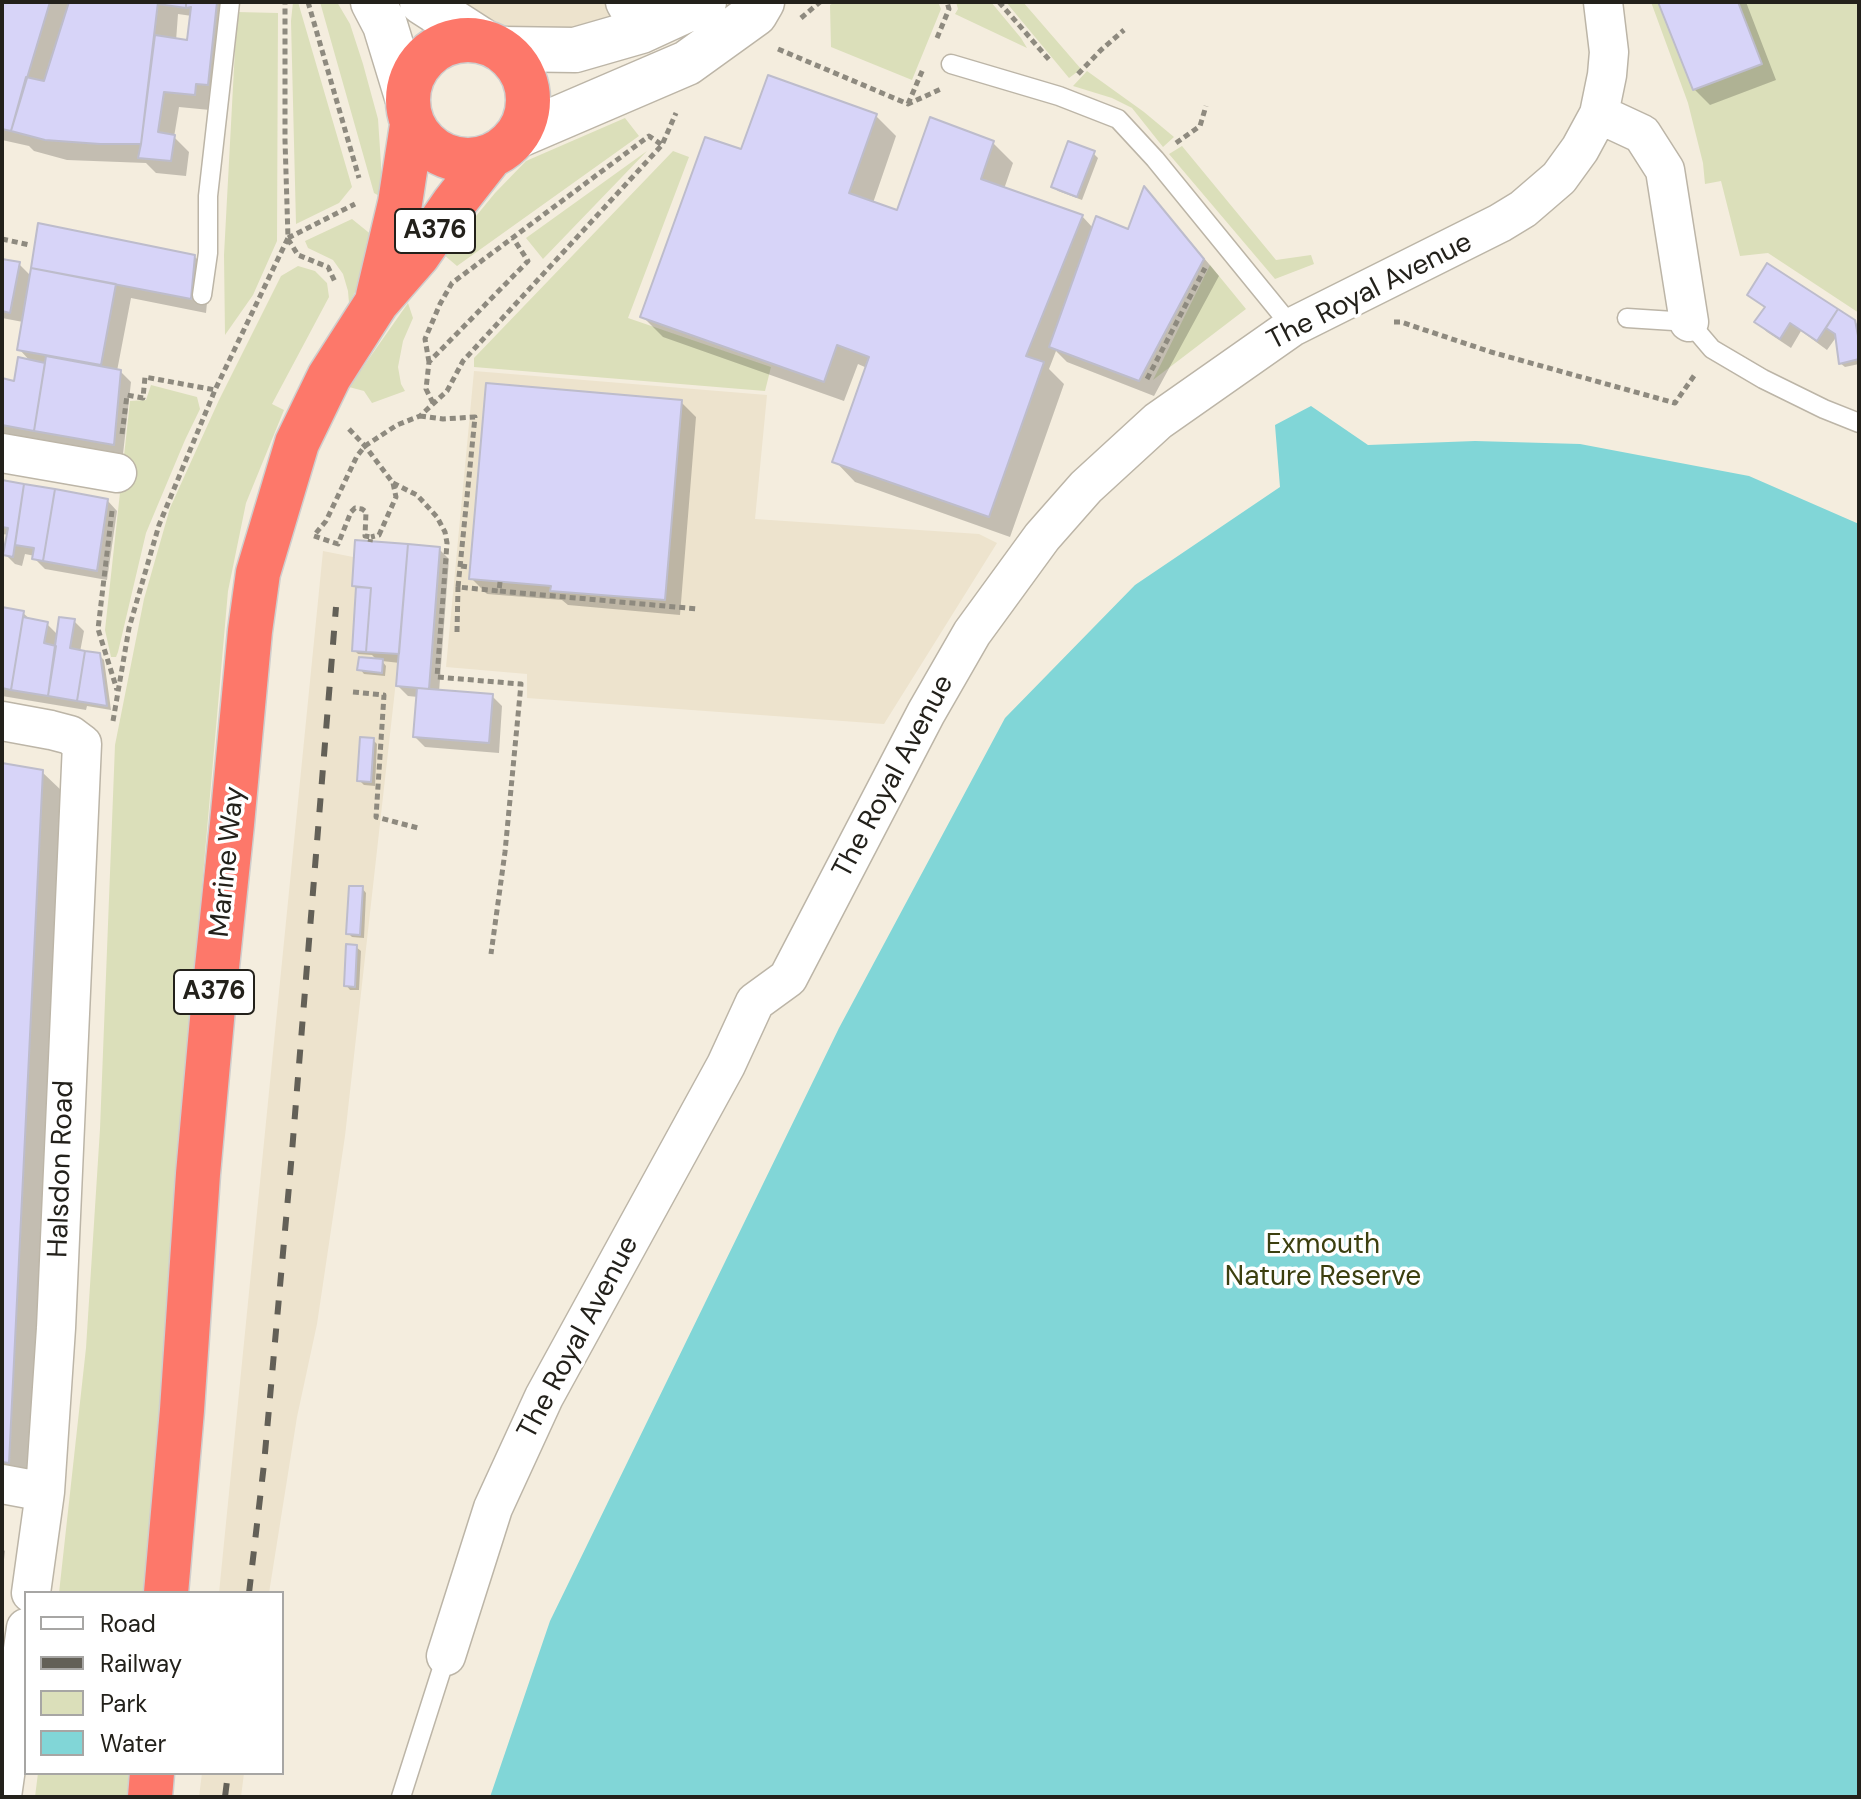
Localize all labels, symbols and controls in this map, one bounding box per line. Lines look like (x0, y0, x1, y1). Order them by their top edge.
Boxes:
road number: A376 (395, 209, 475, 253)
street label: The Royal Avenue (1262, 226, 1478, 358)
street label: The Royal Avenue (826, 670, 962, 884)
street label: Marine Way (203, 785, 253, 939)
road number: A376 (174, 970, 254, 1014)
street label: Halsdon Road (42, 1080, 82, 1258)
park label: Exmouth Nature Reserve (1225, 1229, 1421, 1295)
street label: The Royal Avenue (511, 1231, 647, 1445)
legend (24, 1591, 284, 1775)
text: Road (100, 1608, 156, 1639)
text: Railway (100, 1648, 182, 1679)
text: Park (100, 1688, 147, 1719)
text: Water (100, 1728, 166, 1759)

